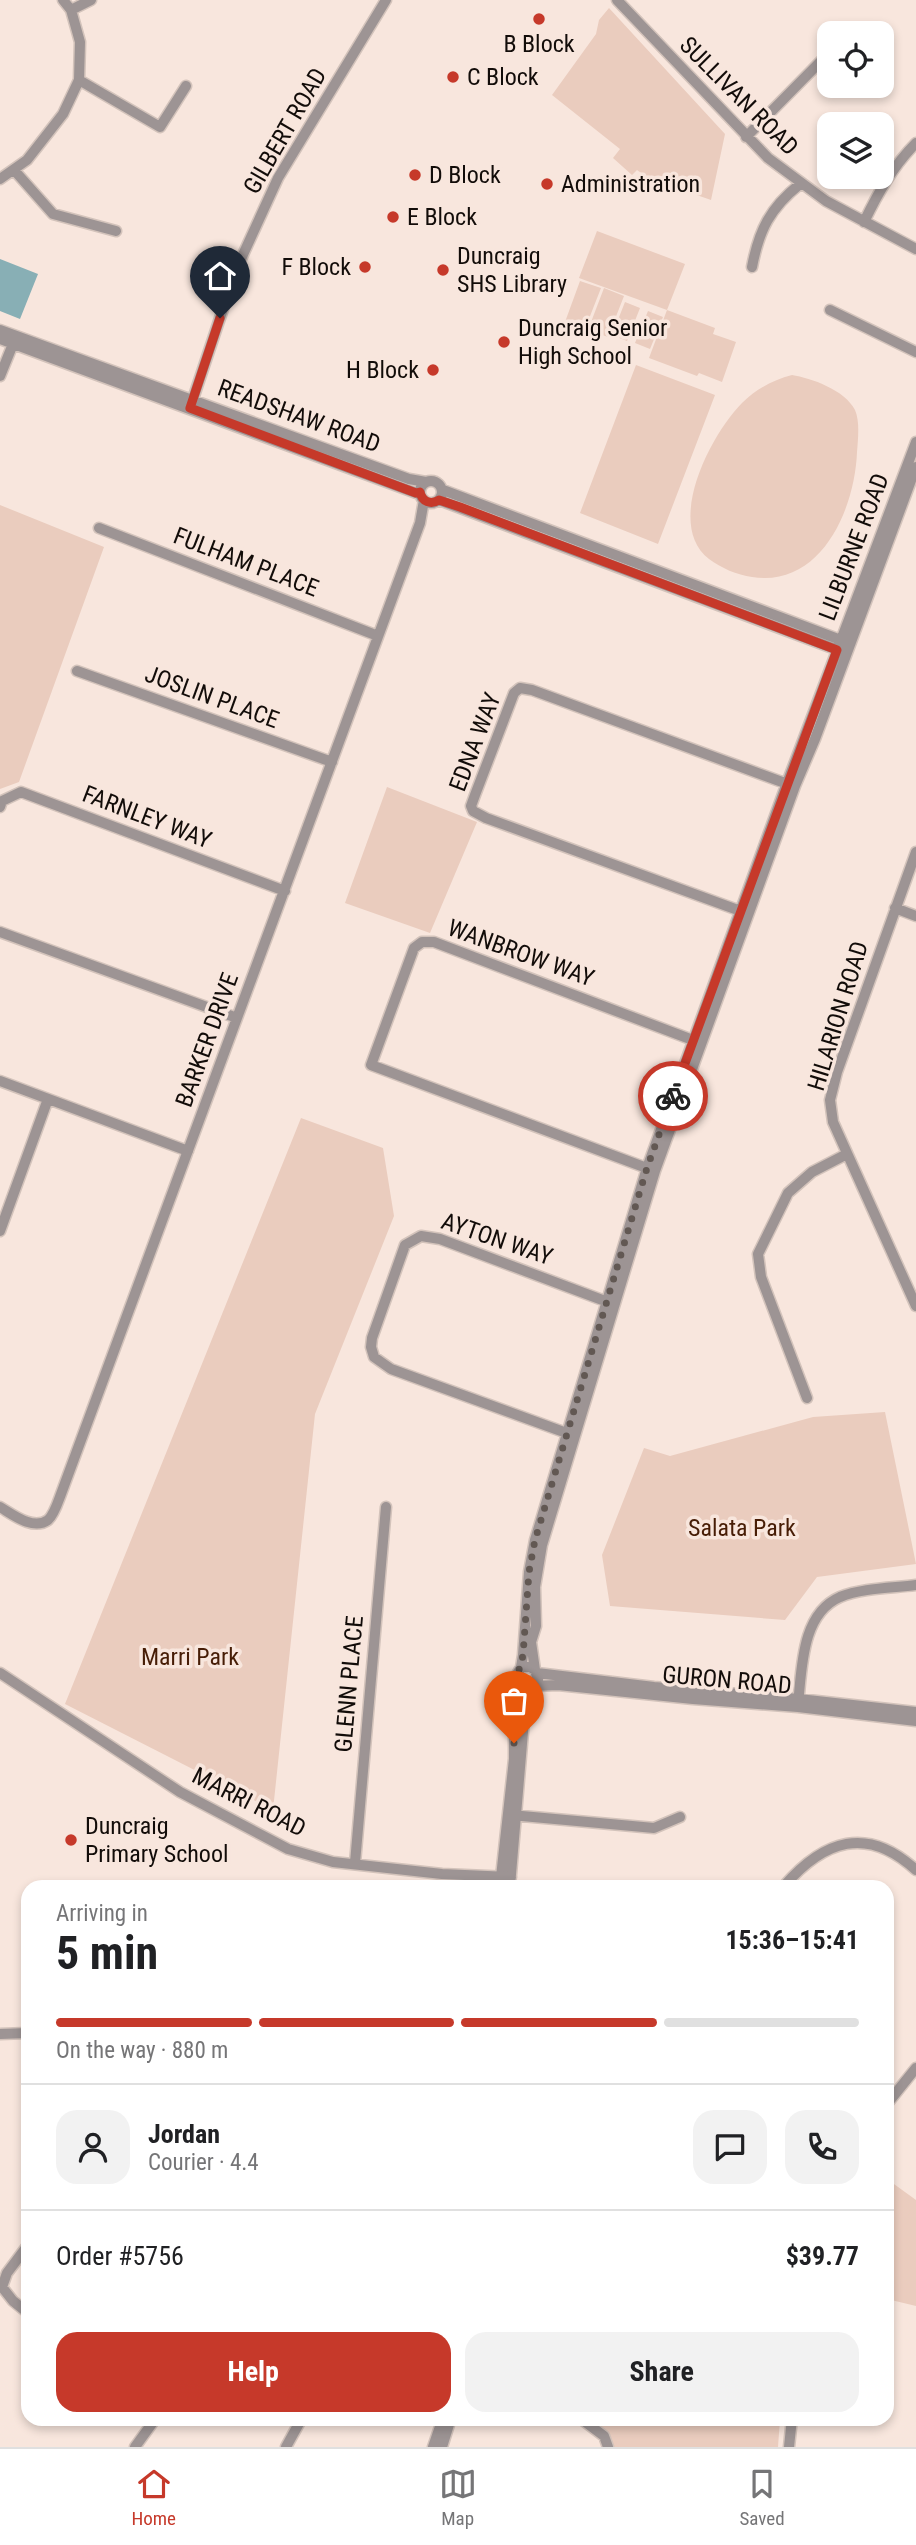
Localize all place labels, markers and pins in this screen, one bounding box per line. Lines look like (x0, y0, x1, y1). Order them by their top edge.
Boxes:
marker: B Block (531, 11, 547, 27)
place label: B Block (503, 30, 575, 58)
place label: C Block (467, 63, 539, 91)
marker: C Block (445, 69, 461, 85)
place label: D Block (429, 161, 501, 189)
marker: D Block (407, 167, 423, 183)
place label: Administration (561, 170, 700, 198)
marker: Administration (539, 176, 555, 192)
place label: E Block (407, 203, 477, 231)
marker: E Block (385, 209, 401, 225)
place label: Duncraig SHS Library (457, 242, 567, 298)
pin (190, 246, 250, 318)
place label: F Block (281, 253, 351, 281)
marker: F Block (357, 259, 373, 275)
marker: Duncraig SHS Library (435, 262, 451, 278)
place label: Duncraig Senior High School (518, 314, 667, 370)
marker: Duncraig Senior High School (496, 334, 512, 350)
place label: H Block (346, 356, 419, 384)
marker: H Block (425, 362, 441, 378)
pin (484, 1671, 544, 1743)
place label: Duncraig Primary School (85, 1812, 228, 1868)
marker: Duncraig Primary School (63, 1832, 79, 1848)

